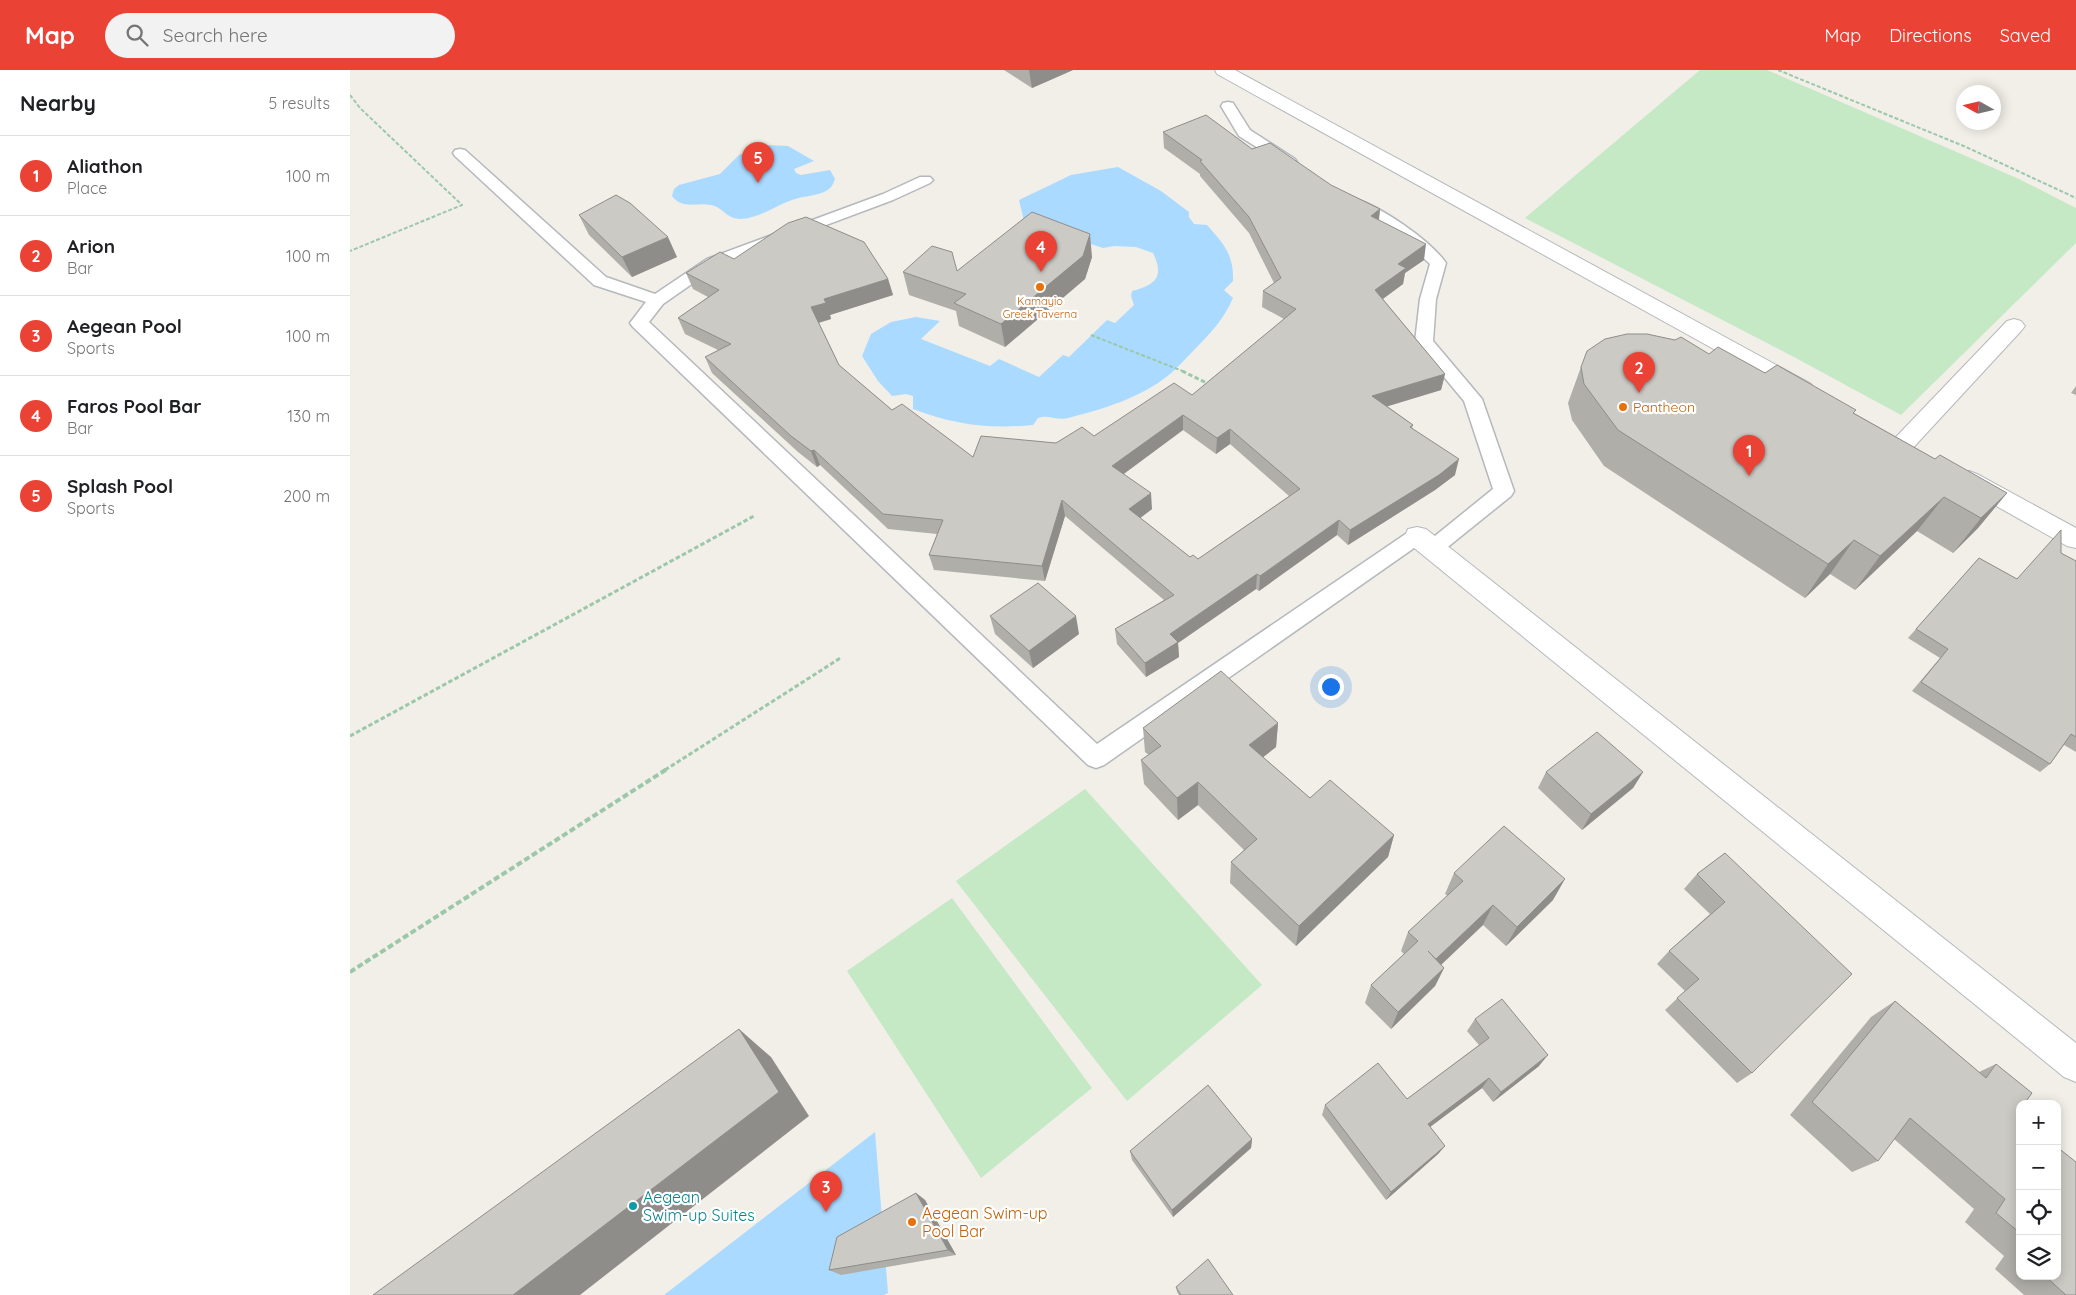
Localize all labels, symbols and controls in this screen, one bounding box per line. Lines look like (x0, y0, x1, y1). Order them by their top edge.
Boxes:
search box (105, 13, 455, 58)
text: Map (25, 20, 75, 50)
icon: search (123, 21, 151, 49)
text: Search here (163, 23, 268, 47)
text: Map (1824, 24, 1861, 47)
text: Directions (1889, 24, 1972, 47)
text: Saved (2000, 24, 2051, 47)
north arrow (1956, 85, 2001, 130)
text: Nearby (20, 90, 96, 116)
text: 5 results (269, 93, 330, 113)
pin: 5 (742, 142, 774, 183)
text: Aliathon (67, 154, 143, 178)
text: 1 (33, 166, 39, 186)
text: 100 m (286, 166, 330, 186)
text: Place (67, 178, 107, 198)
pin: 4 (1025, 231, 1057, 272)
text: Arion (67, 234, 115, 258)
text: 2 (31, 246, 41, 266)
text: 100 m (286, 246, 330, 266)
text: Bar (67, 258, 93, 278)
marker: Kamayio Greek Taverna (1034, 281, 1046, 293)
place label: Kamayio Greek Taverna (1003, 294, 1077, 321)
text: Aegean Pool (67, 314, 182, 338)
text: 3 (32, 326, 40, 346)
text: 100 m (286, 326, 330, 346)
text: Sports (67, 338, 115, 358)
pin: 2 (1623, 352, 1655, 393)
text: Faros Pool Bar (67, 394, 201, 418)
place label: Pantheon (1633, 398, 1695, 416)
marker: Pantheon (1617, 401, 1629, 413)
text: 4 (31, 406, 41, 426)
text: 130 m (287, 406, 330, 426)
text: Bar (67, 418, 93, 438)
pin: 1 (1733, 435, 1765, 476)
text: Splash Pool (67, 474, 173, 498)
text: 5 (31, 486, 41, 506)
text: 200 m (283, 486, 330, 506)
text: Sports (67, 498, 115, 518)
your location (1318, 674, 1344, 700)
map controls (2016, 1100, 2061, 1280)
button: + (2016, 1100, 2061, 1145)
button: − (2016, 1145, 2061, 1190)
pin: 3 (810, 1171, 842, 1212)
place label: Aegean Swim-up Suites (643, 1187, 755, 1225)
button: locate (2016, 1190, 2061, 1235)
marker: Aegean Swim-up Suites (627, 1200, 639, 1212)
place label: Aegean Swim-up Pool Bar (922, 1203, 1047, 1241)
marker: Aegean Swim-up Pool Bar (906, 1216, 918, 1228)
button: layers (2016, 1235, 2061, 1280)

